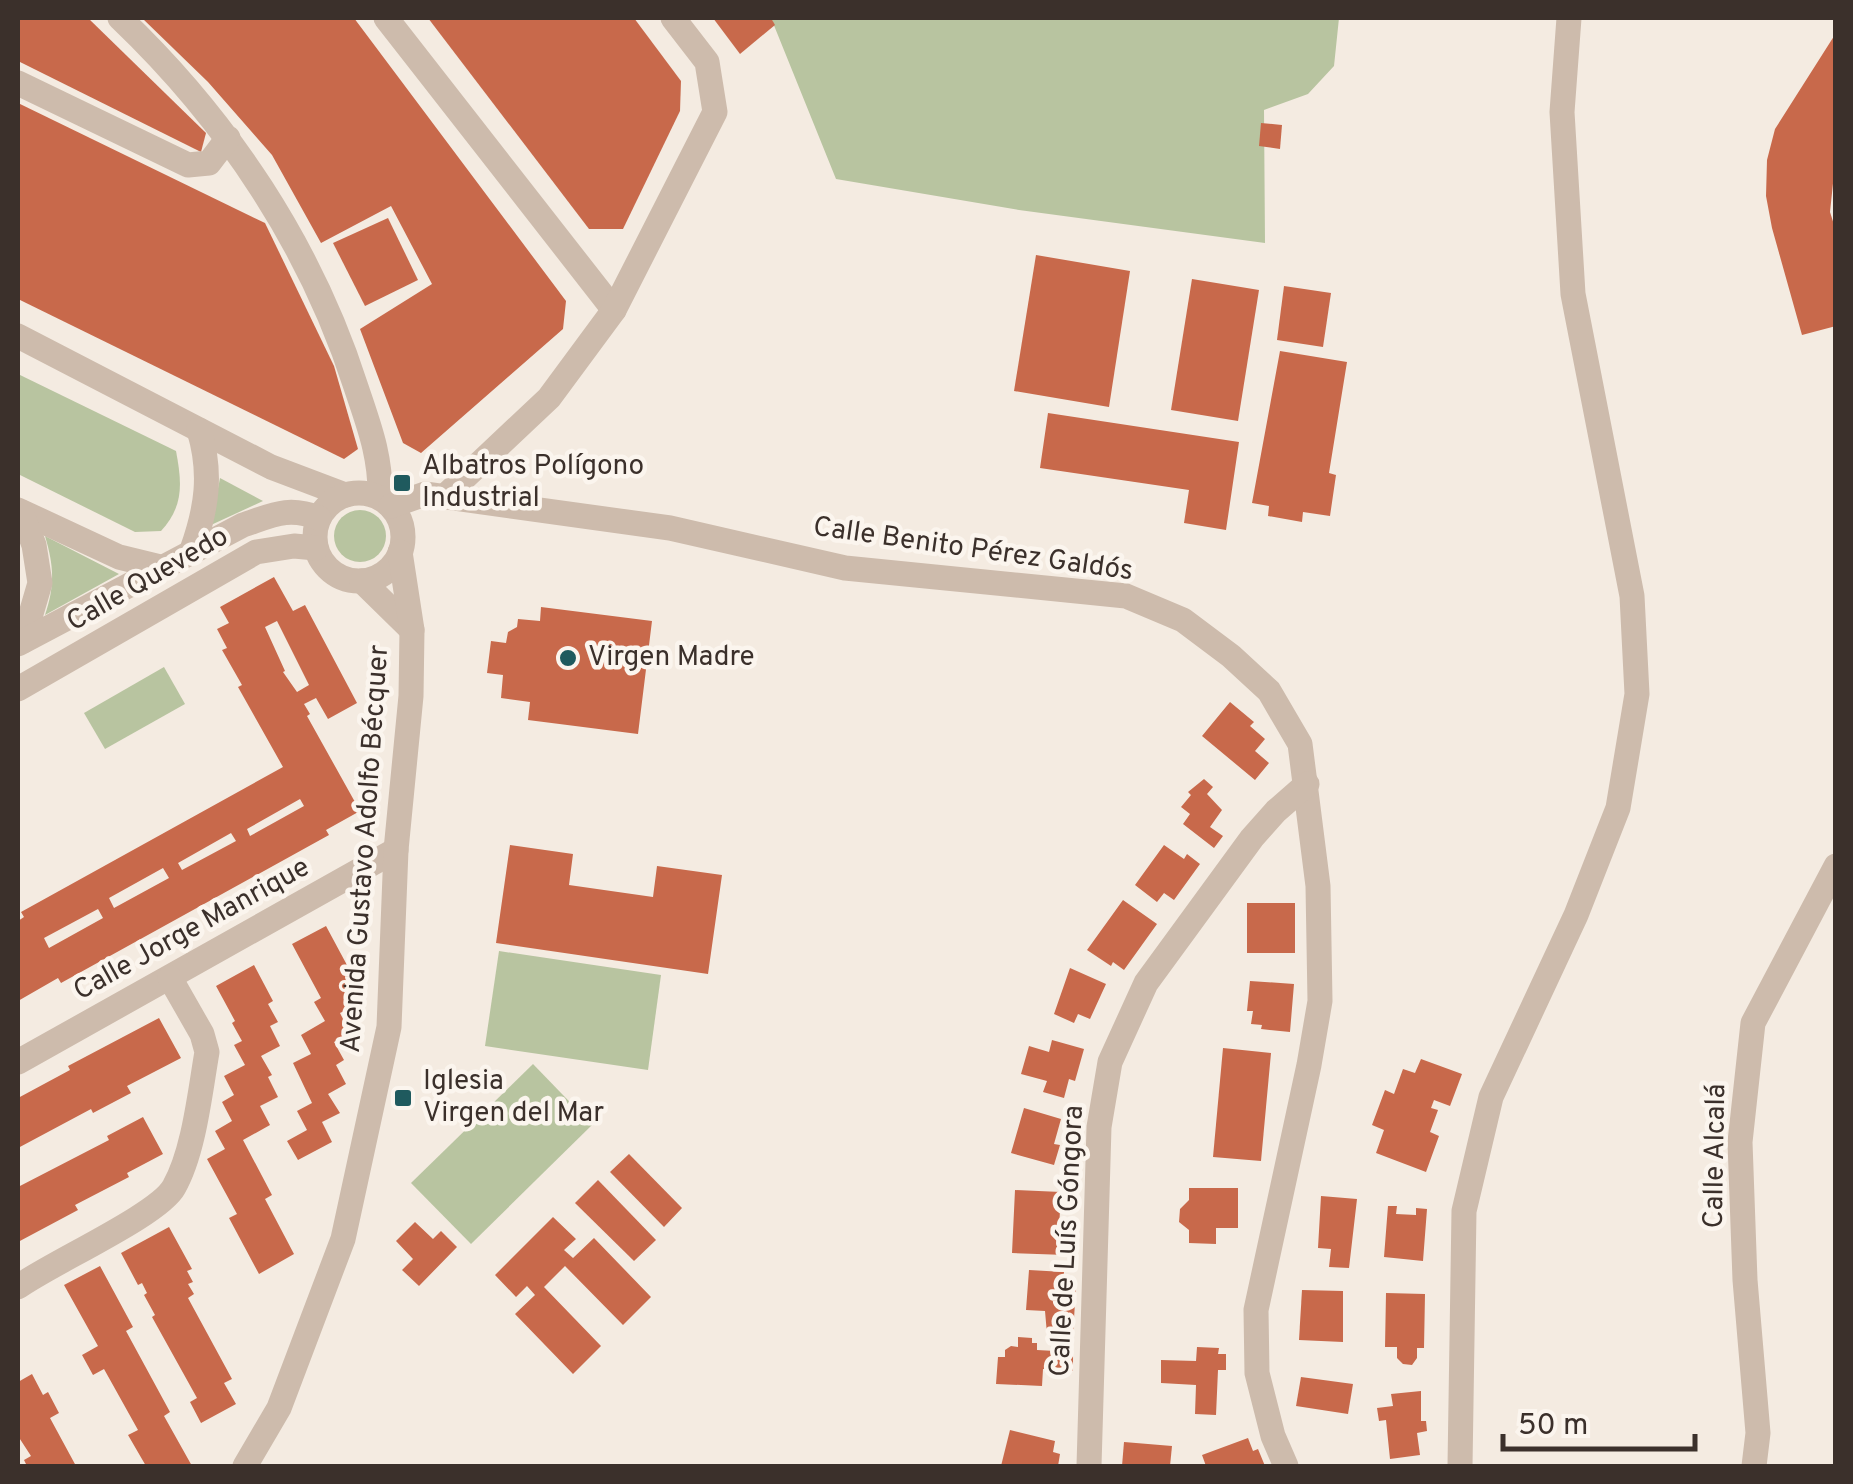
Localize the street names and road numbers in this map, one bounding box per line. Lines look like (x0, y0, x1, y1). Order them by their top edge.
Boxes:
street label: Calle Benito Pérez Galdós (811, 510, 1135, 590)
street label: Calle Quevedo (61, 519, 235, 641)
street label: Avenida Gustavo Adolfo Bécquer (334, 644, 398, 1054)
street label: Calle Jorge Manrique (68, 850, 316, 1010)
street label: Calle Alcalá (1697, 1083, 1735, 1229)
street label: Calle de Luís Góngora (1043, 1104, 1093, 1378)

